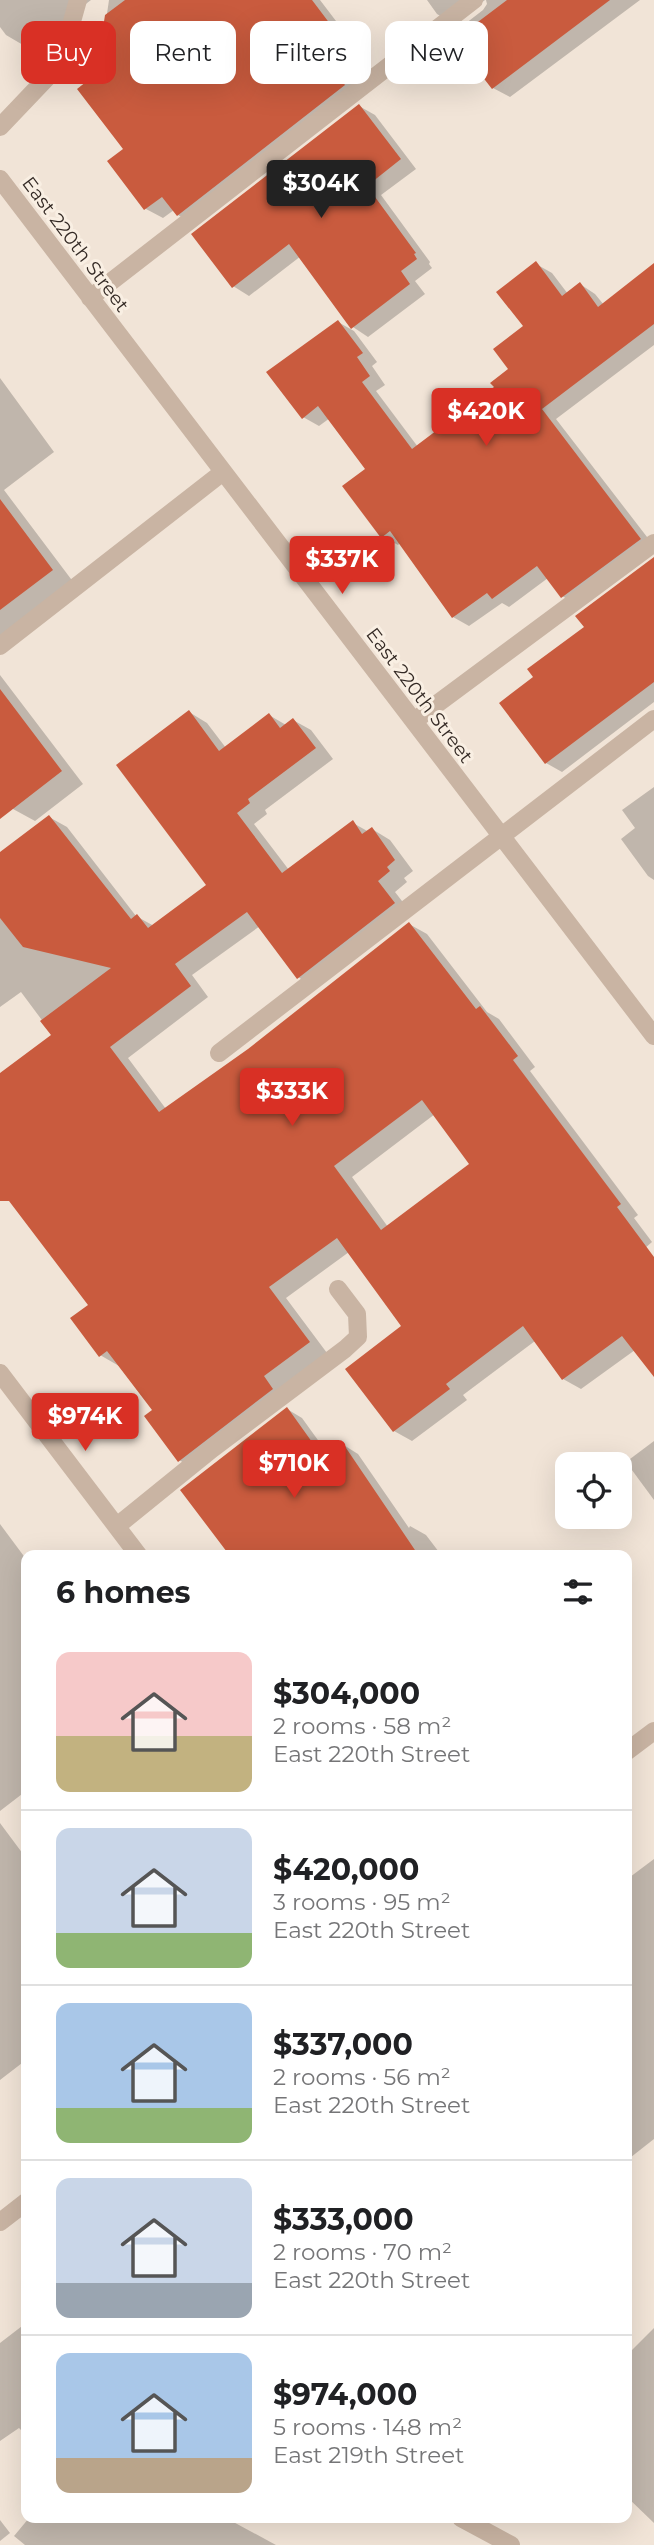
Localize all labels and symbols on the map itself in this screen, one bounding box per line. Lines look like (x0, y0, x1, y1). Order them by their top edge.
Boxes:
pin: $304K (272, 160, 370, 220)
street label: East 220th Street (17, 172, 134, 317)
pin: $420K (437, 388, 535, 448)
pin: $337K (293, 536, 391, 596)
street label: East 220th Street (361, 623, 478, 768)
pin: $333K (243, 1068, 341, 1128)
pin: $974K (36, 1394, 134, 1453)
pin: $710K (245, 1440, 343, 1500)

